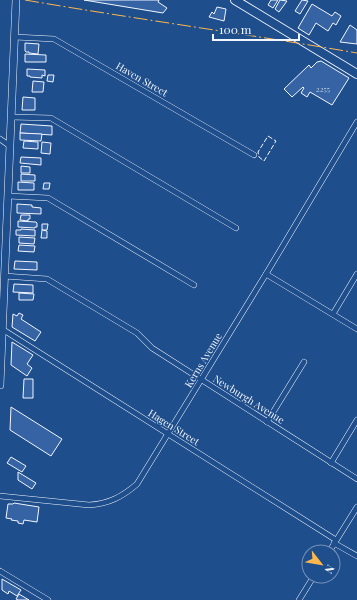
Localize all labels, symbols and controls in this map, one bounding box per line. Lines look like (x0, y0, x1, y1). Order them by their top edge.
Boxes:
scale bar (213, 16, 299, 42)
text: 100 m (219, 21, 252, 37)
street label: Haven Street (114, 59, 171, 100)
house number: 2255 (316, 83, 330, 94)
street label: Kerns Avenue (181, 330, 225, 390)
street label: Newburgh Avenue (211, 371, 287, 427)
street label: Hagen Street (146, 406, 203, 449)
north arrow (301, 544, 341, 584)
text: N (321, 562, 338, 577)

